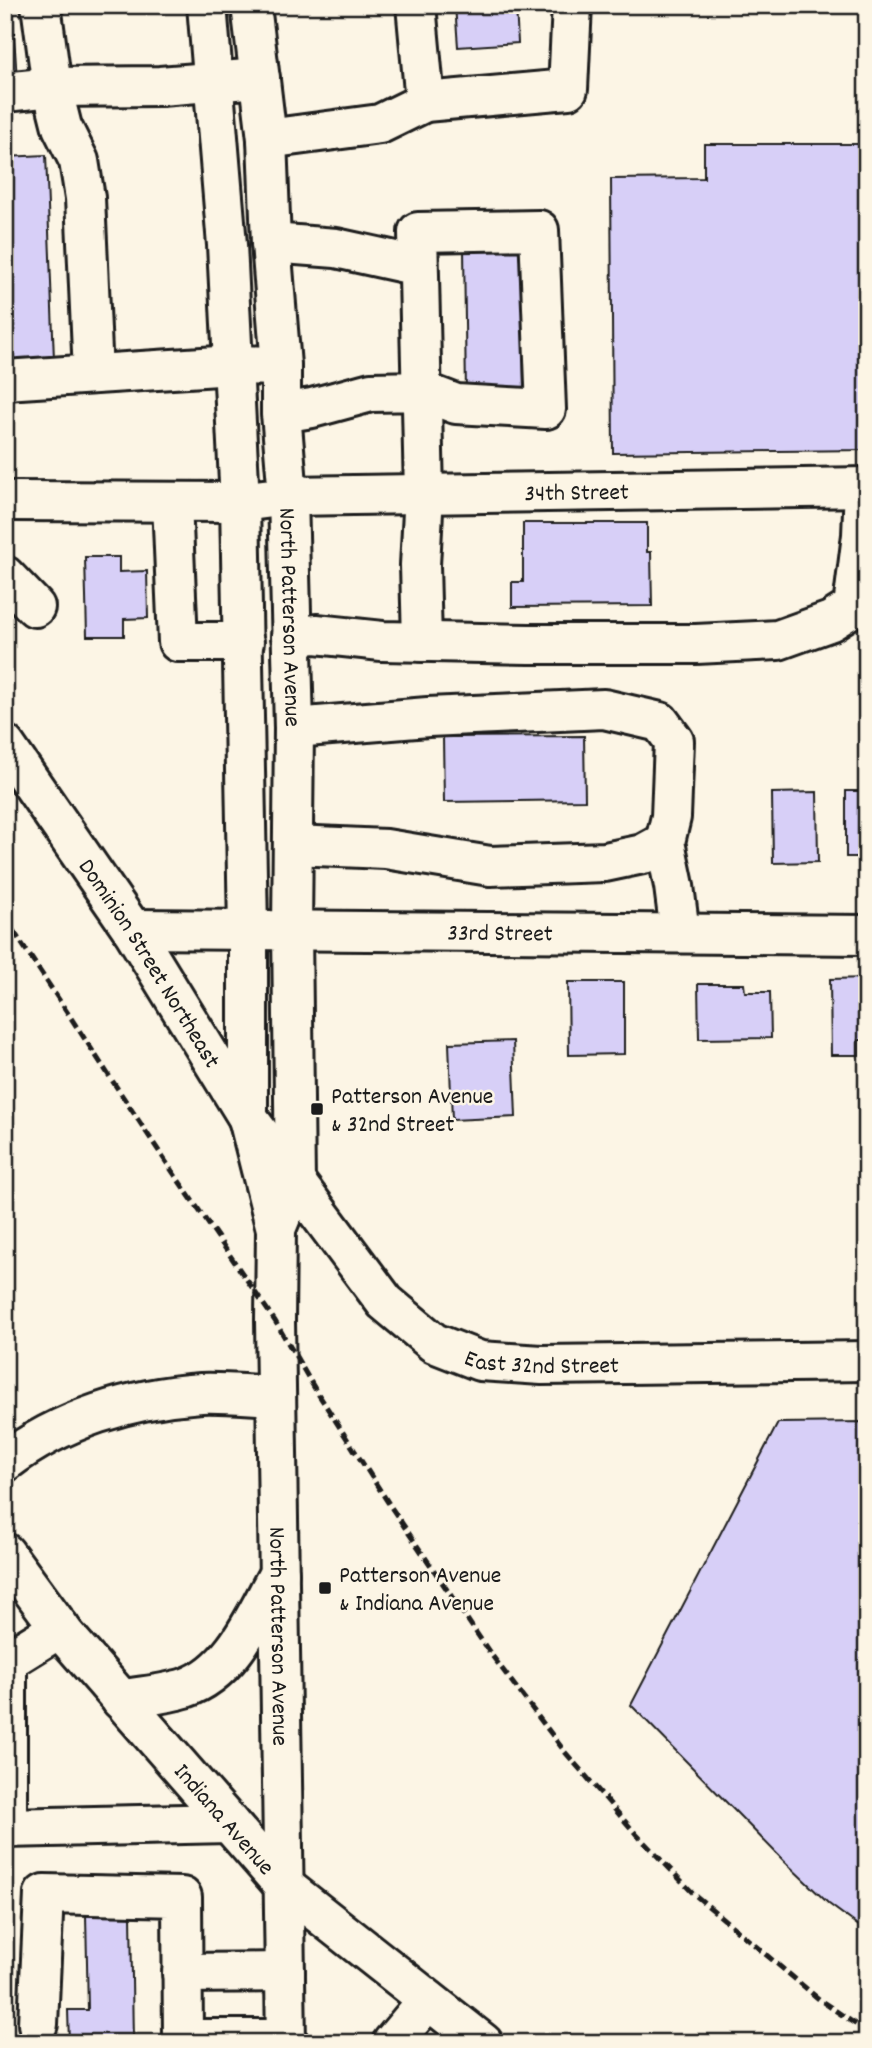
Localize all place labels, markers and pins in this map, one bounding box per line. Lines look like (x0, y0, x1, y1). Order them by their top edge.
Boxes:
place label: Patterson Avenue & 32nd Street (331, 1081, 493, 1143)
marker: Patterson Avenue & 32nd Street (309, 1101, 325, 1117)
place label: Patterson Avenue & Indiana Avenue (339, 1560, 501, 1622)
marker: Patterson Avenue & Indiana Avenue (317, 1580, 333, 1596)

